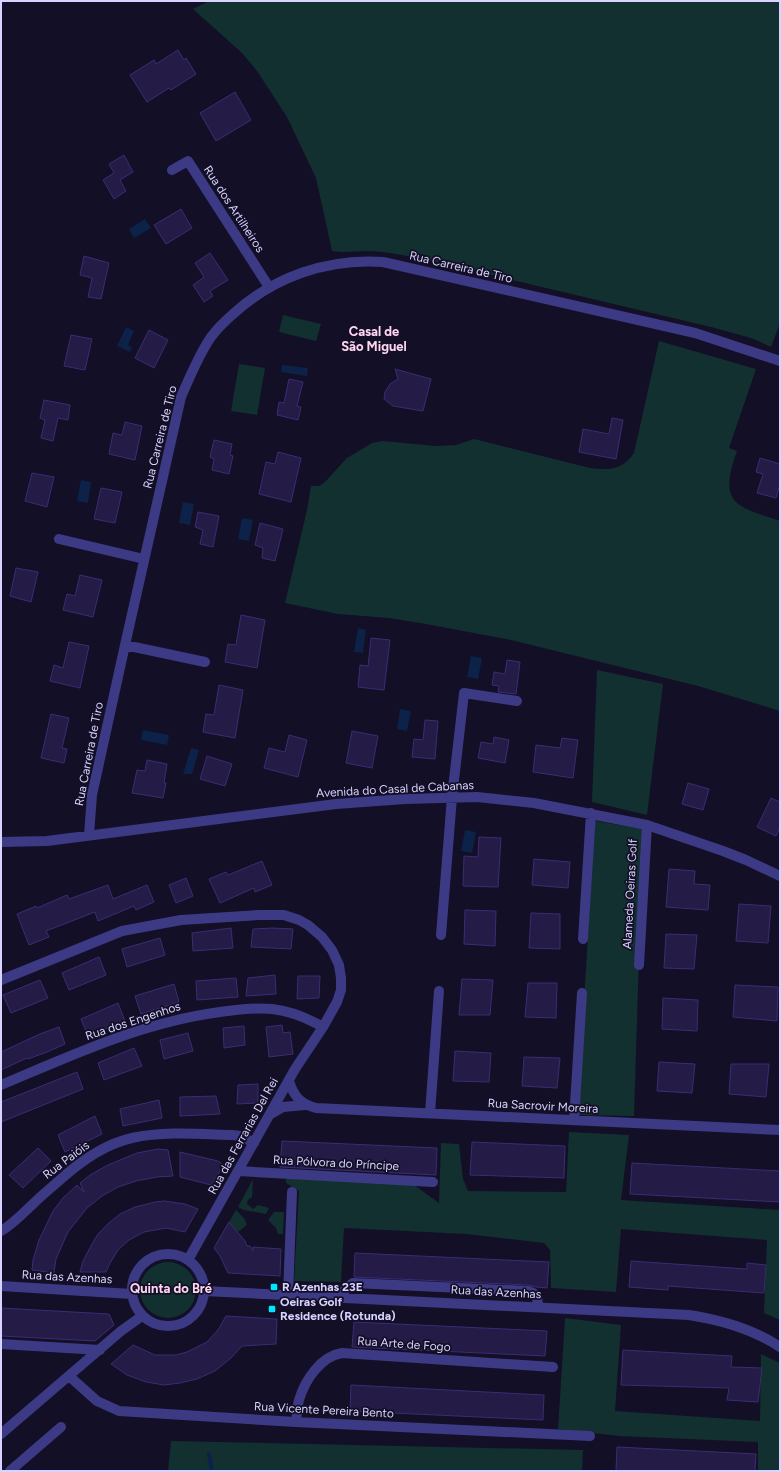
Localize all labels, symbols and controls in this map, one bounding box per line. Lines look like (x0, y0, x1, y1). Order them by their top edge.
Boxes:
street label: Rua dos Artilheiros (201, 163, 267, 255)
street label: Rua Carreira de Tiro (408, 248, 514, 286)
district label: Casal de São Miguel (341, 324, 407, 354)
street label: Rua Carreira de Tiro (140, 384, 180, 490)
street label: Rua Carreira de Tiro (72, 701, 106, 807)
street label: Avenida do Casal de Cabanas (316, 778, 475, 800)
street label: Alameda Oeiras Golf (620, 838, 640, 949)
street label: Rua dos Engenhos (84, 999, 183, 1043)
street label: Rua das Ferrarias Del Rei (205, 1075, 281, 1197)
street label: Rua Sacrovir Moreira (487, 1096, 599, 1116)
street label: Rua Paióis (40, 1138, 92, 1182)
street label: Rua Pólvora do Príncipe (273, 1153, 400, 1173)
street label: Rua das Azenhas (21, 1268, 113, 1286)
place label: R Azenhas 23E (282, 1280, 363, 1294)
district label: Quinta do Bré (130, 1281, 212, 1296)
marker: R Azenhas 23E (269, 1282, 279, 1292)
street label: Rua das Azenhas (450, 1283, 542, 1301)
place label: Oeiras Golf Residence (Rotunda) (280, 1295, 396, 1323)
marker: Oeiras Golf Residence (Rotunda) (267, 1304, 277, 1314)
street label: Rua Arte de Fogo (357, 1334, 451, 1354)
street label: Rua Vicente Pereira Bento (254, 1399, 394, 1421)

